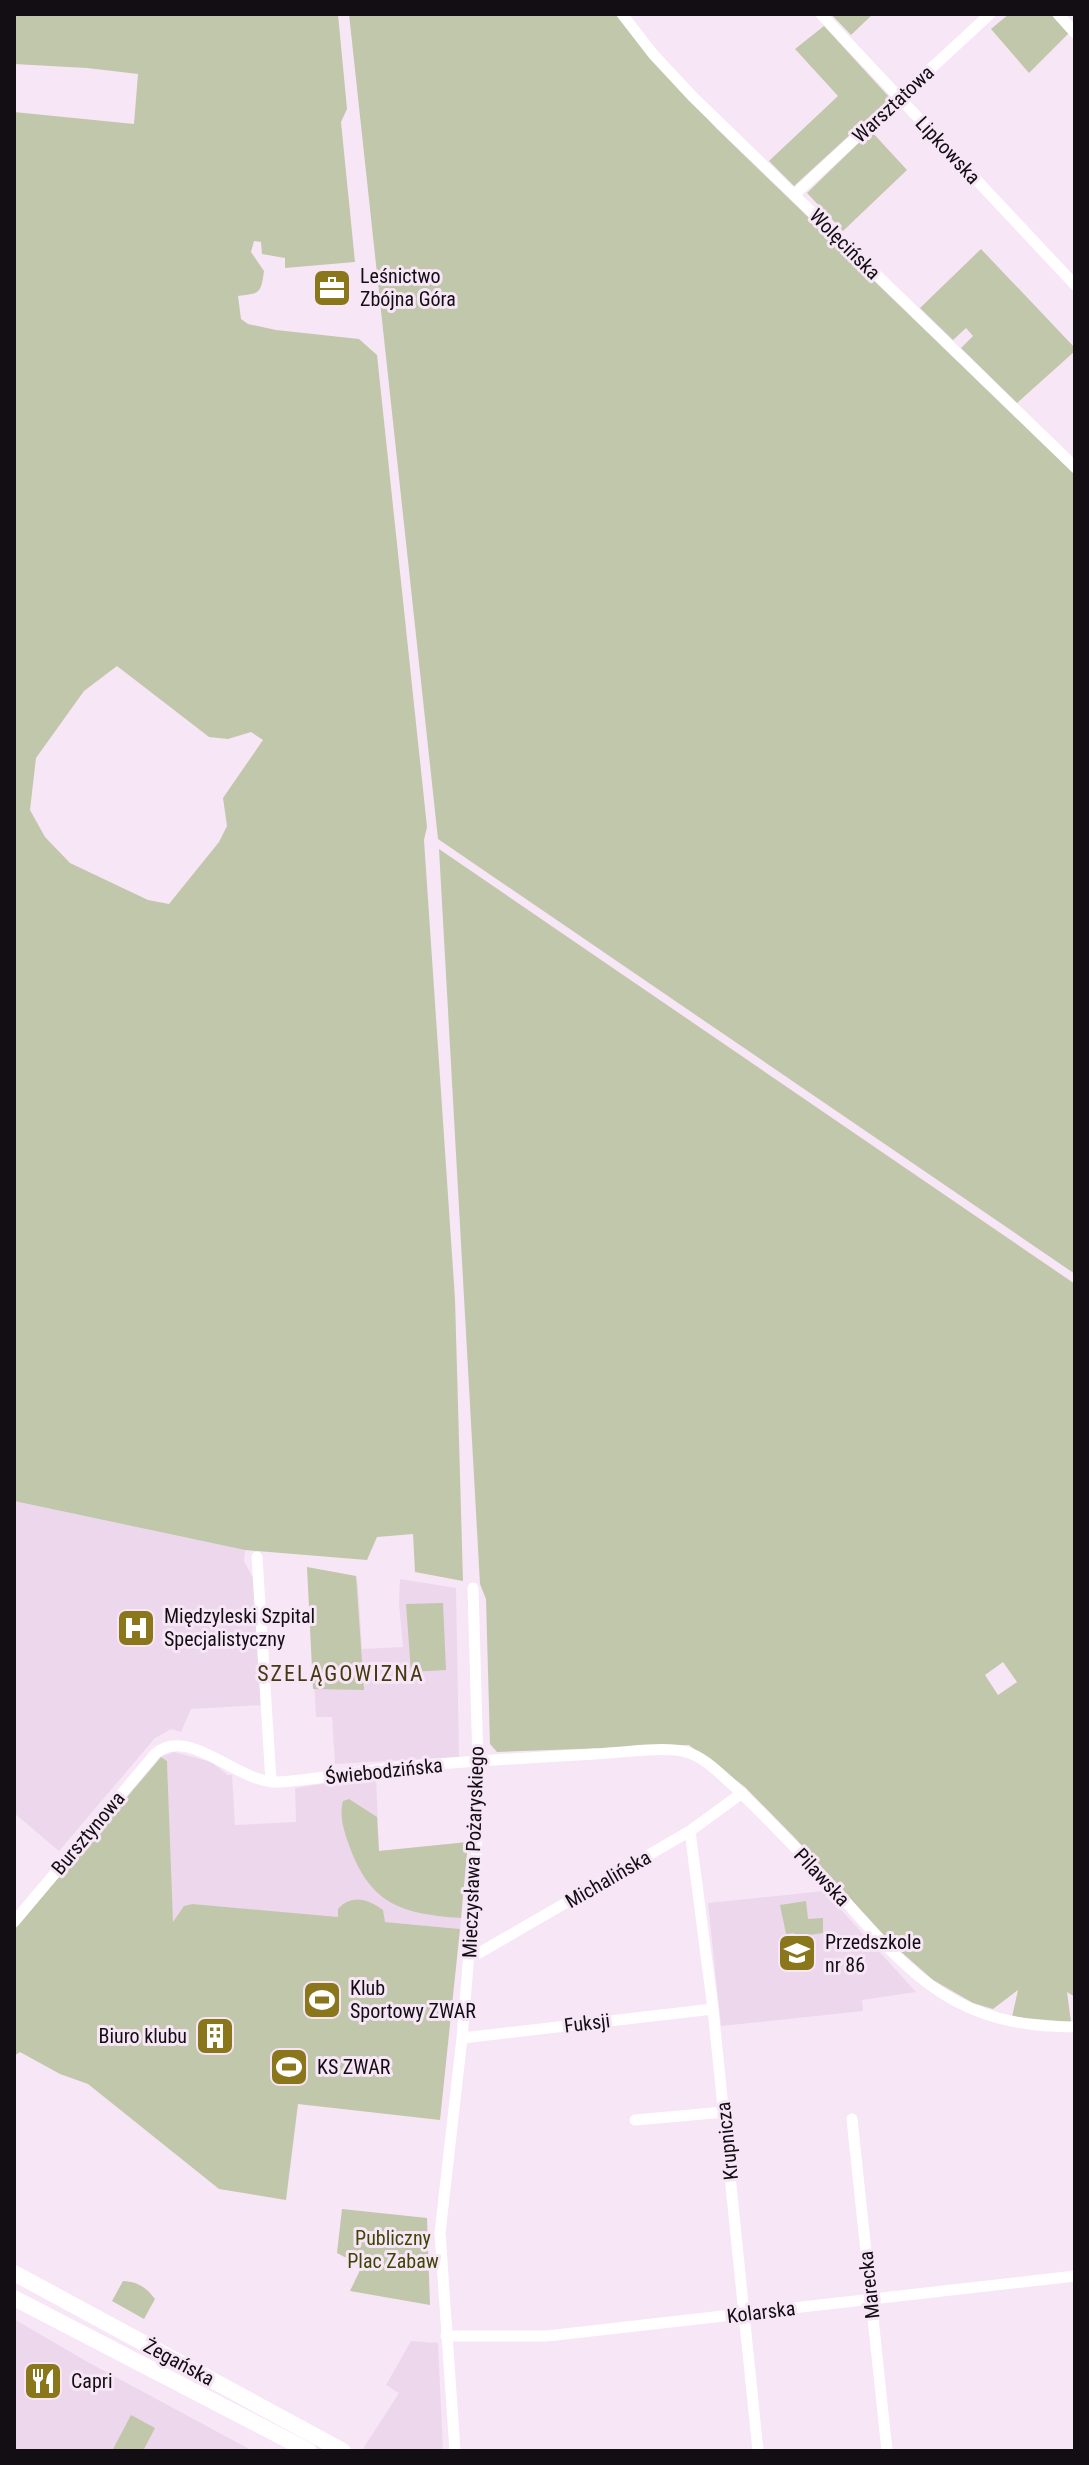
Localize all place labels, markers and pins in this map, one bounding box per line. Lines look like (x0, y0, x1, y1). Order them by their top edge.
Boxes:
place label: Leśnictwo Zbójna Góra (360, 264, 456, 311)
office icon: Leśnictwo Zbójna Góra (311, 267, 353, 309)
place label: Międzyleski Szpital Specjalistyczny (164, 1604, 315, 1651)
hospital icon: Międzyleski Szpital Specjalistyczny (115, 1607, 157, 1649)
place label: Przedszkole nr 86 (825, 1930, 921, 1977)
school or university icon: Przedszkole nr 86 (776, 1932, 818, 1974)
place label: Klub Sportowy ZWAR (350, 1976, 476, 2023)
sports icon: Klub Sportowy ZWAR (301, 1979, 343, 2021)
building icon: Biuro klubu (194, 2015, 236, 2057)
place label: Biuro klubu (98, 2024, 187, 2048)
sports icon: KS ZWAR (268, 2046, 310, 2088)
place label: KS ZWAR (317, 2055, 391, 2079)
restaurant icon: Capri (22, 2360, 64, 2402)
place label: Capri (71, 2369, 112, 2393)

